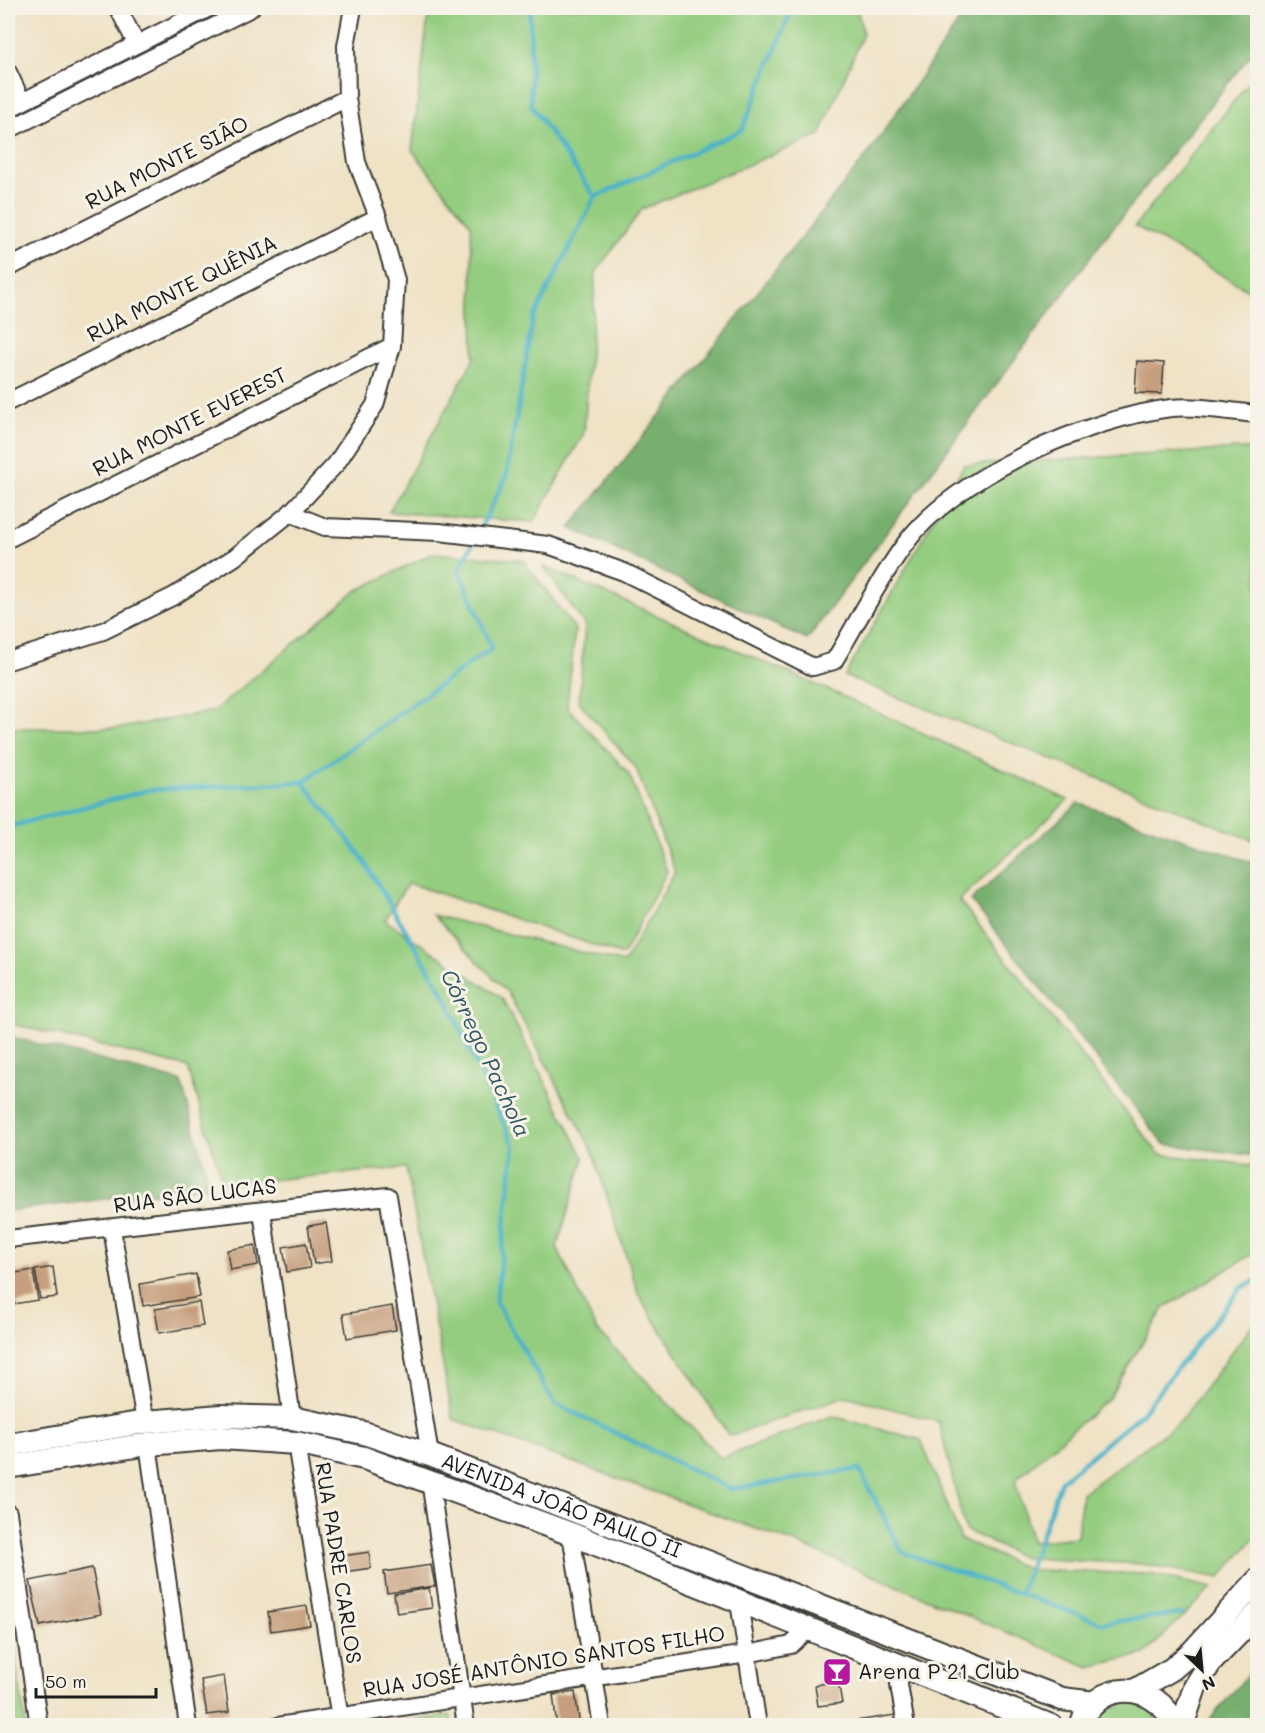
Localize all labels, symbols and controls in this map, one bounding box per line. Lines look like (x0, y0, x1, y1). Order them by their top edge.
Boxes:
street label: RUA MONTE SIÃO (80, 109, 252, 214)
street label: RUA MONTE QUÊNIA (82, 228, 281, 347)
street label: RUA MONTE EVEREST (88, 360, 291, 481)
water label: Córrego Pachola (435, 964, 538, 1141)
street label: RUA SÃO LUCAS (112, 1171, 278, 1218)
street label: AVENIDA JOÃO PAULO II (438, 1446, 686, 1563)
street label: RUA PADRE CARLOS (310, 1460, 369, 1665)
street label: RUA JOSÉ ANTÔNIO SANTOS FILHO (361, 1619, 727, 1702)
north arrow (1172, 1640, 1232, 1700)
bar icon: Arena P 21 Club (821, 1656, 853, 1688)
place label: Arena P 21 Club (858, 1657, 1020, 1684)
scale bar (36, 1661, 156, 1699)
text: 50 m (45, 1669, 87, 1693)
text: N (1199, 1672, 1219, 1696)

